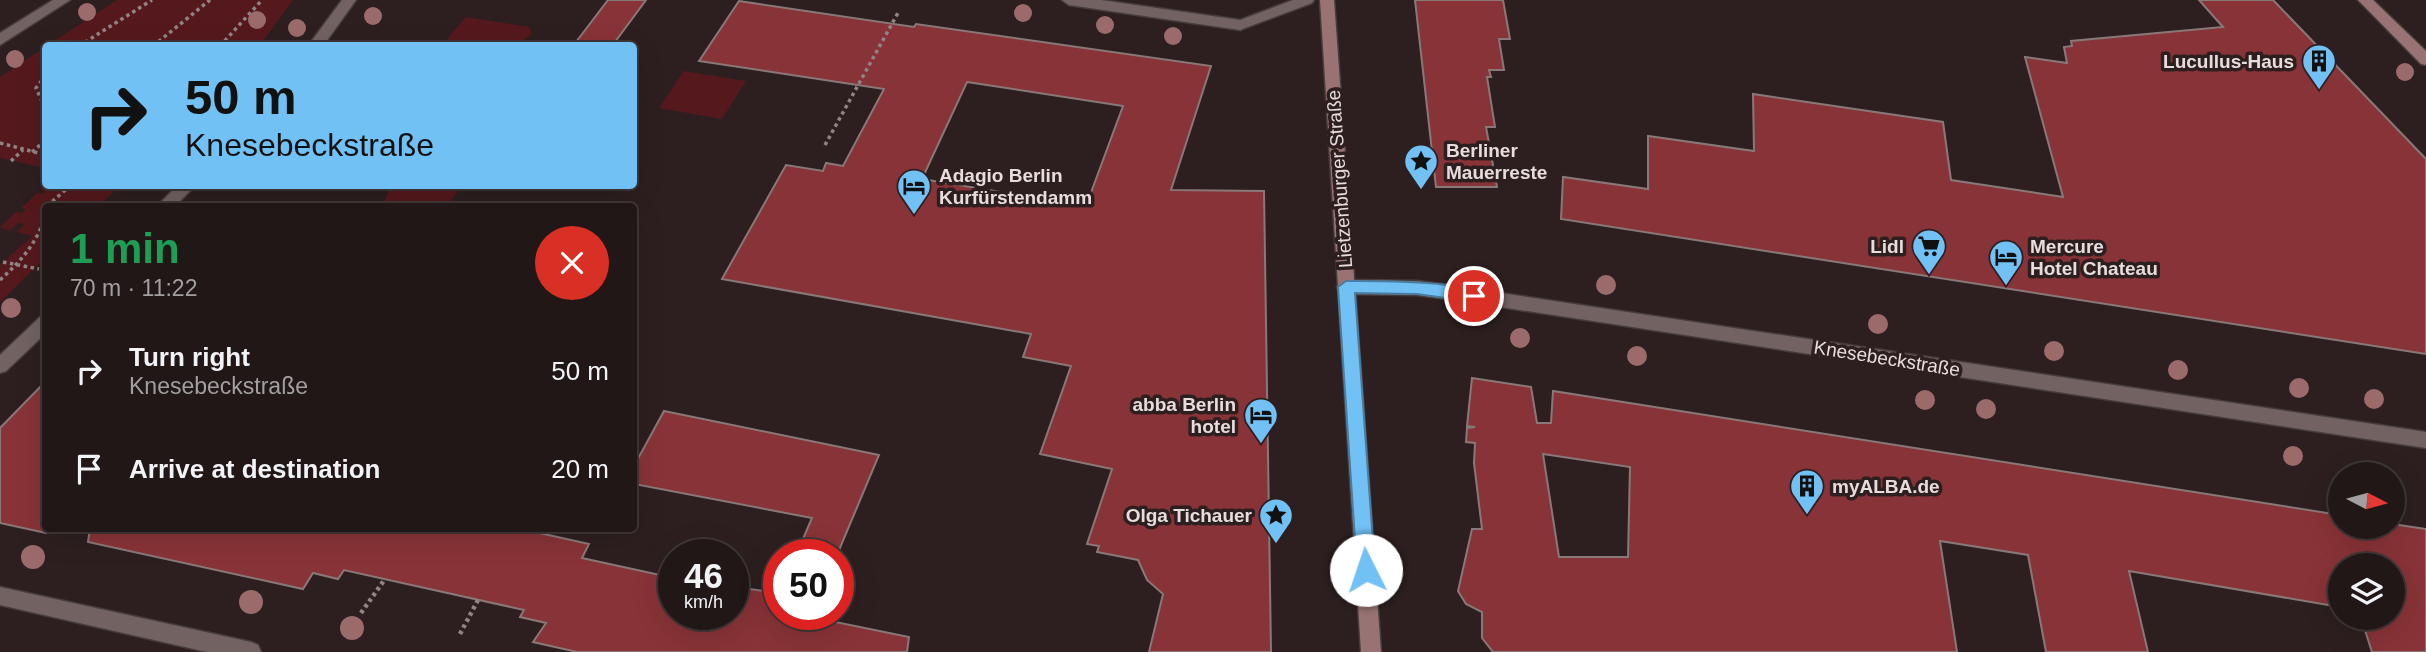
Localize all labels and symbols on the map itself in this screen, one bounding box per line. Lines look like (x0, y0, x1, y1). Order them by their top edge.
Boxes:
building icon: Lucullus-Haus (2300, 42, 2338, 91)
place label: Lucullus-Haus (2163, 51, 2294, 72)
street label: Lietzenburger Straße (1323, 89, 1356, 269)
place label: Berliner Mauerreste (1446, 140, 1547, 183)
place icon: Berliner Mauerreste (1402, 142, 1440, 191)
place label: Adagio Berlin Kurfürstendamm (939, 165, 1092, 208)
hotel icon: Adagio Berlin Kurfürstendamm (895, 167, 933, 216)
supermarket icon: Lidl (1910, 227, 1948, 276)
place label: Lidl (1870, 236, 1904, 257)
place label: Mercure Hotel Chateau (2030, 236, 2158, 279)
hotel icon: Mercure Hotel Chateau (1987, 238, 2025, 287)
pin (1444, 266, 1504, 326)
street label: Knesebeckstraße (1812, 337, 1962, 380)
place label: abba Berlin hotel (1133, 394, 1236, 437)
hotel icon: abba Berlin hotel (1242, 396, 1280, 445)
north arrow (2328, 462, 2404, 539)
building icon: myALBA.de (1788, 467, 1826, 516)
place label: myALBA.de (1832, 476, 1940, 497)
place icon: Olga Tichauer (1257, 496, 1295, 545)
place label: Olga Tichauer (1126, 505, 1253, 526)
position arrow (1329, 533, 1403, 607)
speed limit sign: 50 (763, 539, 854, 630)

